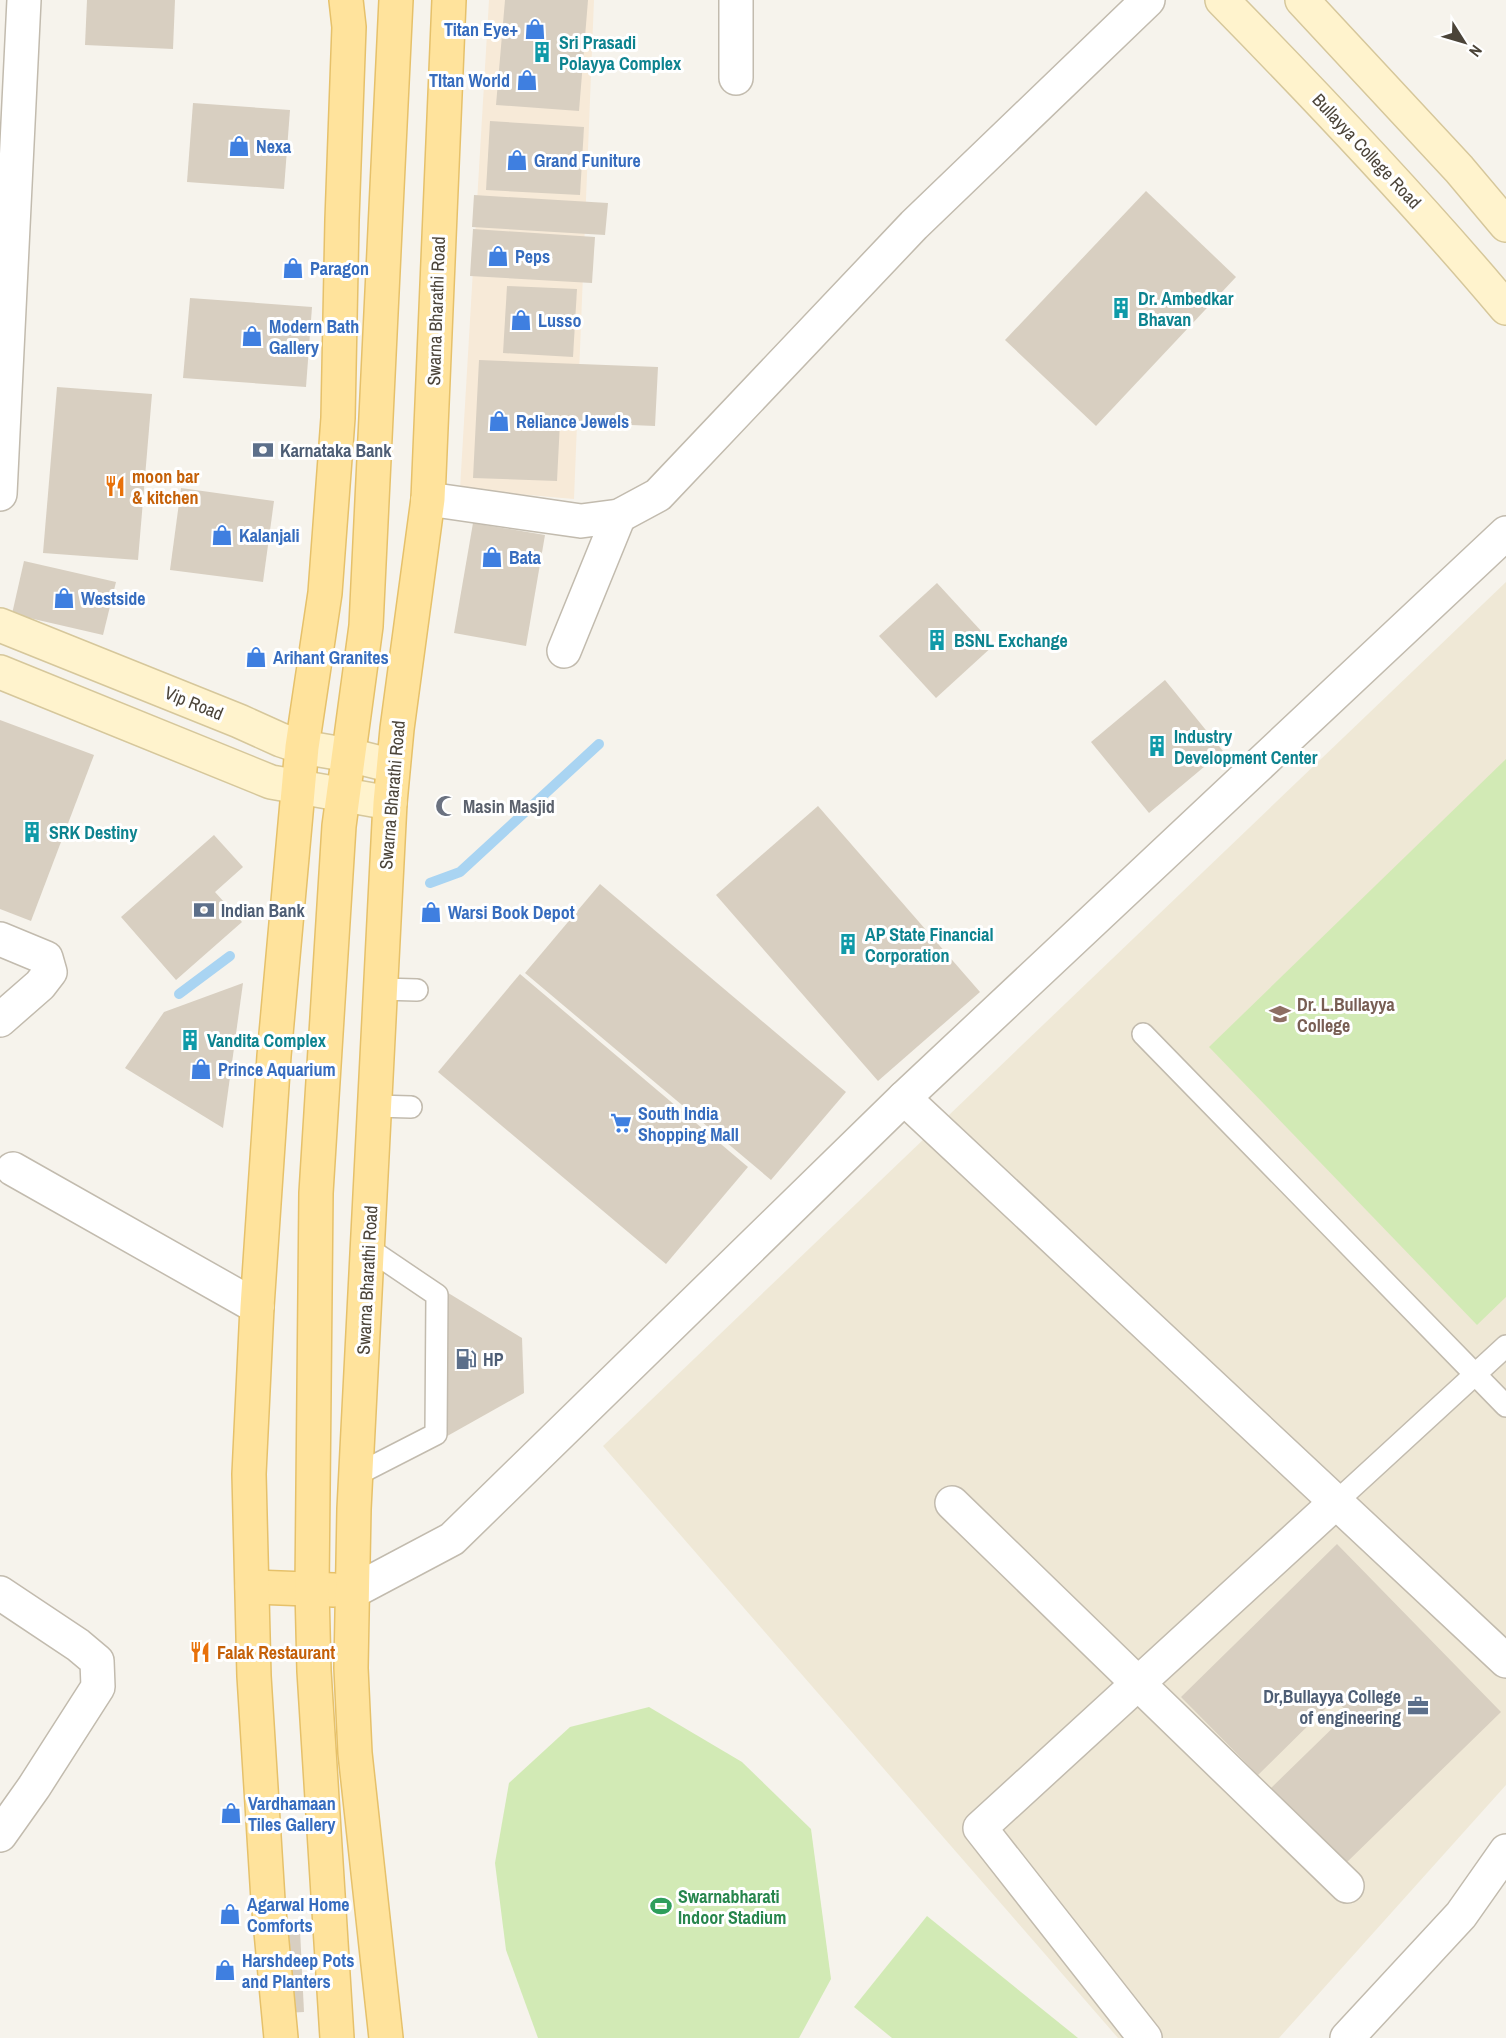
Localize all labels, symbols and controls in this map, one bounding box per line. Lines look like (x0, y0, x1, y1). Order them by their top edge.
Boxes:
north arrow (1434, 12, 1494, 72)
place label: Titan Eye+ (444, 17, 518, 42)
shop icon: Titan Eye+ (523, 17, 547, 41)
place label: Sri Prasadi Polayya Complex (559, 30, 682, 76)
building icon: Sri Prasadi Polayya Complex (530, 40, 554, 64)
text: N (1464, 41, 1488, 61)
place label: TItan World (429, 68, 510, 93)
shop icon: TItan World (515, 68, 539, 92)
street label: Bullayya College Road (1307, 88, 1427, 214)
shop icon: Nexa (227, 134, 251, 158)
place label: Nexa (256, 134, 292, 159)
shop icon: Grand Funiture (505, 148, 529, 172)
place label: Grand Funiture (534, 148, 641, 173)
street label: Swarna Bharathi Road (421, 236, 451, 386)
shop icon: Peps (486, 244, 510, 268)
place label: Peps (515, 244, 550, 269)
shop icon: Paragon (281, 256, 305, 280)
place label: Paragon (310, 256, 369, 281)
place label: Dr. Ambedkar Bhavan (1138, 286, 1234, 332)
building icon: Dr. Ambedkar Bhavan (1109, 296, 1133, 320)
shop icon: Lusso (509, 308, 533, 332)
place label: Lusso (538, 308, 581, 333)
place label: Modern Bath Gallery (269, 314, 359, 360)
shop icon: Modern Bath Gallery (240, 324, 264, 348)
shop icon: Reliance Jewels (487, 409, 511, 433)
place label: Reliance Jewels (516, 409, 629, 434)
bank icon: Karnataka Bank (251, 438, 275, 462)
place label: Karnataka Bank (280, 438, 392, 463)
place label: moon bar & kitchen (132, 464, 200, 510)
restaurant icon: moon bar & kitchen (103, 474, 127, 498)
shop icon: Kalanjali (210, 523, 234, 547)
place label: Kalanjali (239, 523, 300, 548)
shop icon: Bata (480, 545, 504, 569)
place label: Bata (509, 545, 542, 570)
shop icon: Westside (52, 586, 76, 610)
place label: Westside (81, 586, 146, 611)
building icon: BSNL Exchange (925, 628, 949, 652)
place label: BSNL Exchange (954, 628, 1068, 653)
shop icon: Arihant Granites (244, 645, 268, 669)
place label: Arihant Granites (273, 645, 389, 670)
street label: Vip Road (161, 680, 227, 726)
street label: Swarna Bharathi Road (373, 720, 411, 870)
place label: Industry Development Center (1174, 724, 1318, 770)
building icon: Industry Development Center (1145, 734, 1169, 758)
mosque icon: Masin Masjid (434, 794, 458, 818)
place label: Masin Masjid (463, 794, 555, 819)
building icon: SRK Destiny (20, 820, 44, 844)
place label: SRK Destiny (49, 820, 138, 845)
bank icon: Indian Bank (192, 898, 216, 922)
place label: Indian Bank (221, 898, 305, 923)
shop icon: Warsi Book Depot (419, 900, 443, 924)
place label: Warsi Book Depot (448, 900, 575, 925)
place label: AP State Financial Corporation (865, 922, 994, 968)
building icon: AP State Financial Corporation (836, 932, 860, 956)
place label: Dr. L.Bullayya College (1297, 992, 1395, 1038)
school or university icon: Dr. L.Bullayya College (1268, 1002, 1292, 1026)
building icon: Vandita Complex (178, 1028, 202, 1052)
place label: Vandita Complex (207, 1028, 327, 1053)
shop icon: Prince Aquarium (189, 1057, 213, 1081)
place label: Prince Aquarium (218, 1057, 336, 1082)
place label: South India Shopping Mall (638, 1101, 739, 1147)
supermarket icon: South India Shopping Mall (609, 1111, 633, 1135)
street label: Swarna Bharathi Road (351, 1205, 383, 1355)
fuel station icon: HP (454, 1347, 478, 1371)
place label: HP (483, 1347, 504, 1372)
restaurant icon: Falak Restaurant (188, 1640, 212, 1664)
place label: Falak Restaurant (217, 1640, 335, 1665)
place label: Dr,Bullayya College of engineering (1263, 1684, 1401, 1730)
office icon: Dr,Bullayya College of engineering (1406, 1694, 1430, 1718)
place label: Vardhamaan Tiles Gallery (248, 1791, 336, 1837)
shop icon: Vardhamaan Tiles Gallery (219, 1801, 243, 1825)
place label: Swarnabharati Indoor Stadium (678, 1884, 786, 1930)
place label: Agarwal Home Comforts (247, 1892, 350, 1938)
sports icon: Swarnabharati Indoor Stadium (649, 1894, 673, 1918)
shop icon: Agarwal Home Comforts (218, 1902, 242, 1926)
place label: Harshdeep Pots and Planters (242, 1948, 354, 1994)
shop icon: Harshdeep Pots and Planters (213, 1958, 237, 1982)

